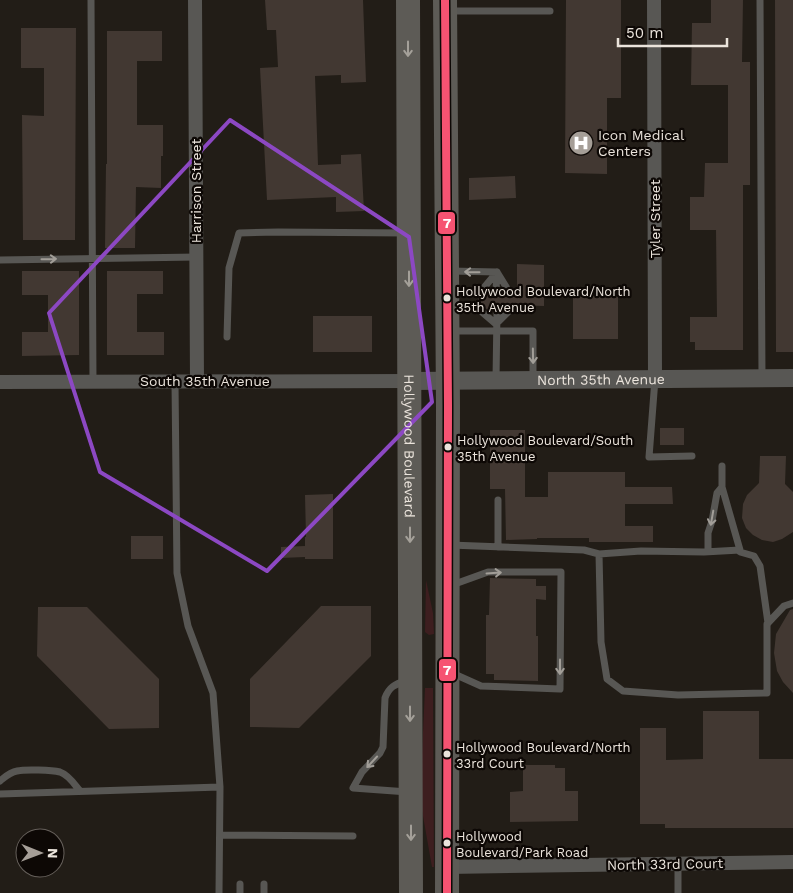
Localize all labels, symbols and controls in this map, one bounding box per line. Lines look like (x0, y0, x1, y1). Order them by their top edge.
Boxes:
scale bar (618, 15, 727, 47)
text: 50 m (626, 24, 663, 42)
one-way arrow (403, 40, 413, 56)
place label: Icon Medical Centers (598, 127, 685, 159)
hospital icon: Icon Medical Centers (568, 130, 594, 156)
street label: Harrison Street (188, 139, 204, 243)
street label: Tyler Street (647, 179, 663, 259)
line badge: 7 (437, 211, 456, 235)
text: 7 (443, 215, 452, 231)
one-way arrow (40, 254, 56, 264)
one-way arrow (464, 267, 480, 277)
one-way arrow (404, 270, 414, 287)
place label: Hollywood Boulevard/North 35th Avenue (456, 284, 631, 315)
marker: Hollywood Boulevard/North 35th Avenue (442, 293, 452, 303)
one-way arrow (529, 348, 538, 364)
street label: North 35th Avenue (537, 371, 665, 388)
street label: South 35th Avenue (140, 373, 270, 389)
street label: Hollywood Boulevard (401, 374, 418, 518)
place label: Hollywood Boulevard/South 35th Avenue (457, 433, 633, 464)
marker: Hollywood Boulevard/South 35th Avenue (443, 442, 453, 452)
one-way arrow (706, 510, 716, 526)
one-way arrow (405, 526, 415, 543)
one-way arrow (485, 568, 501, 577)
line badge: 7 (438, 658, 457, 682)
one-way arrow (556, 659, 565, 675)
text: 7 (443, 662, 452, 678)
one-way arrow (405, 706, 415, 722)
place label: Hollywood Boulevard/North 33rd Court (456, 740, 631, 771)
marker: Hollywood Boulevard/North 33rd Court (442, 749, 452, 759)
one-way arrow (366, 755, 378, 768)
one-way arrow (406, 824, 416, 840)
north arrow (15, 828, 65, 878)
place label: Hollywood Boulevard/Park Road (456, 829, 588, 860)
marker: Hollywood Boulevard/Park Road (442, 838, 452, 848)
text: N (45, 848, 61, 859)
street label: North 33rd Court (607, 855, 723, 873)

